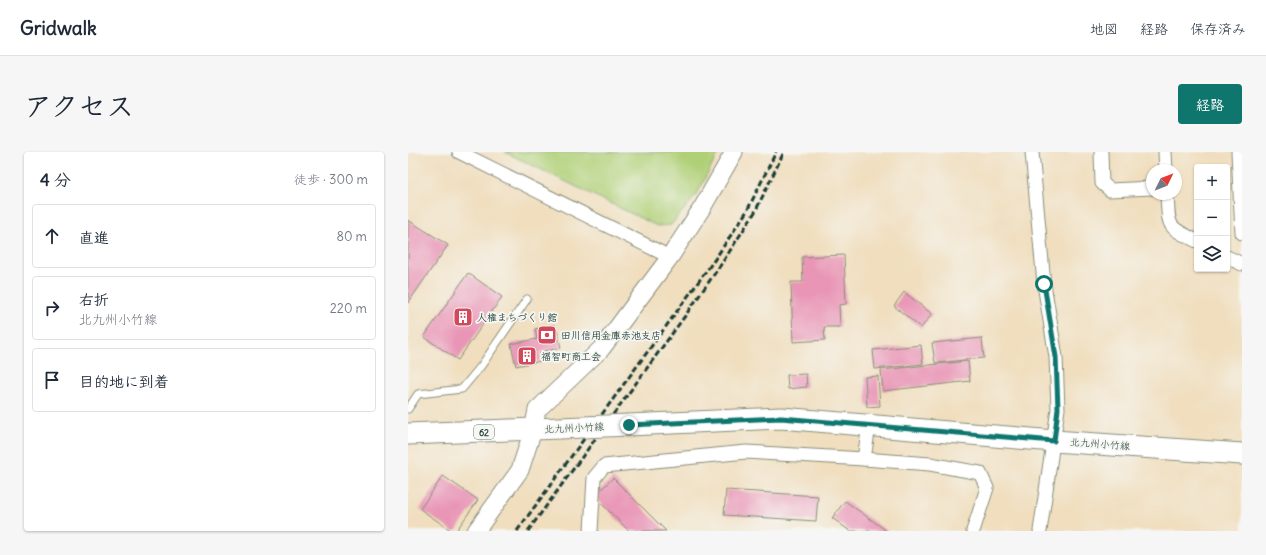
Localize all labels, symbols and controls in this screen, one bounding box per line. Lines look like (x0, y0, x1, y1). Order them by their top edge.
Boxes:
text: Gridwalk (20, 16, 97, 40)
text: 地図 (1090, 20, 1118, 38)
text: 経路 (1140, 20, 1168, 38)
text: 保存済み (1190, 20, 1246, 38)
button: 経路 (1178, 84, 1242, 124)
text: アクセス (24, 88, 134, 124)
north arrow (1146, 164, 1182, 200)
map controls (1194, 164, 1230, 272)
button: + (1194, 164, 1230, 200)
text: 4 分 (40, 169, 71, 191)
text: 徒歩 · 300 m (294, 171, 368, 188)
button: − (1194, 200, 1230, 236)
icon: ahead (41, 225, 63, 247)
text: 直進 (79, 228, 109, 247)
text: 80 m (336, 228, 367, 245)
button: layers (1194, 236, 1230, 272)
route start (1035, 275, 1053, 293)
text: 右折 (79, 290, 109, 309)
icon: right (41, 297, 63, 319)
text: 220 m (330, 300, 367, 317)
building icon: 人権まちづくり館 (452, 306, 474, 328)
text: 北九州小竹線 (79, 311, 157, 328)
place label: 人権まちづくり館 (477, 311, 557, 324)
bank icon: 田川信用金庫赤池支店 (536, 324, 558, 346)
place label: 田川信用金庫赤池支店 (561, 329, 661, 342)
building icon: 福智町商工会 (516, 345, 538, 367)
place label: 福智町商工会 (541, 350, 601, 363)
icon: arrive (41, 369, 63, 391)
text: 目的地に到着 (79, 372, 169, 391)
route end (620, 416, 638, 434)
street label: 北九州小竹線 (544, 420, 604, 436)
road number: 62 (474, 425, 494, 439)
street label: 北九州小竹線 (1070, 435, 1130, 453)

